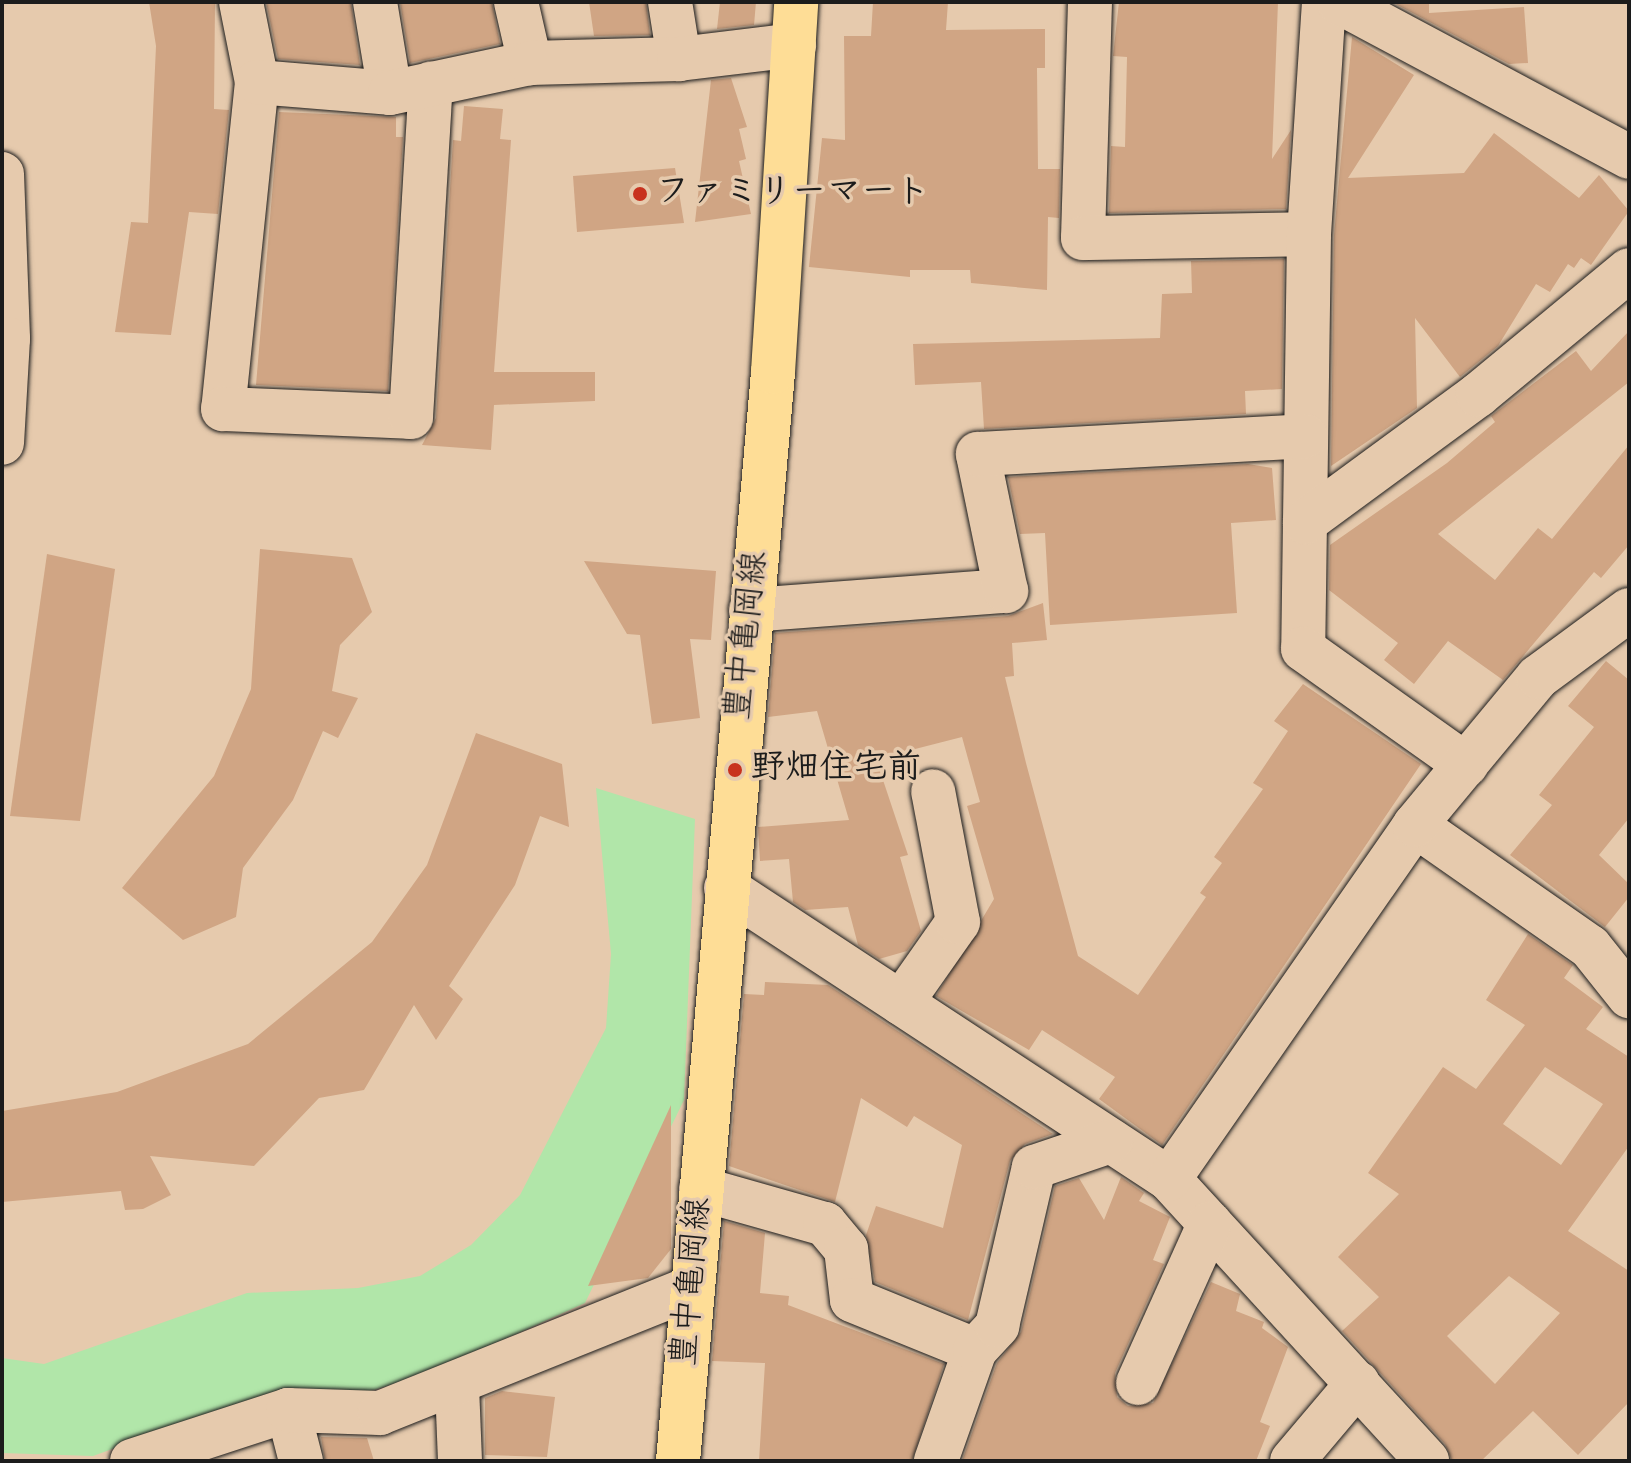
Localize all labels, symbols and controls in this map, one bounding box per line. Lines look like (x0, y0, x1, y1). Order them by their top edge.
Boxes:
place label: ファミリーマート (656, 174, 928, 214)
marker: ファミリーマート (631, 185, 649, 203)
street label: 豊中亀岡線 (719, 549, 777, 723)
place label: 野畑住宅前 (751, 750, 921, 790)
marker: 野畑住宅前 (726, 761, 744, 779)
street label: 豊中亀岡線 (665, 1196, 721, 1368)

